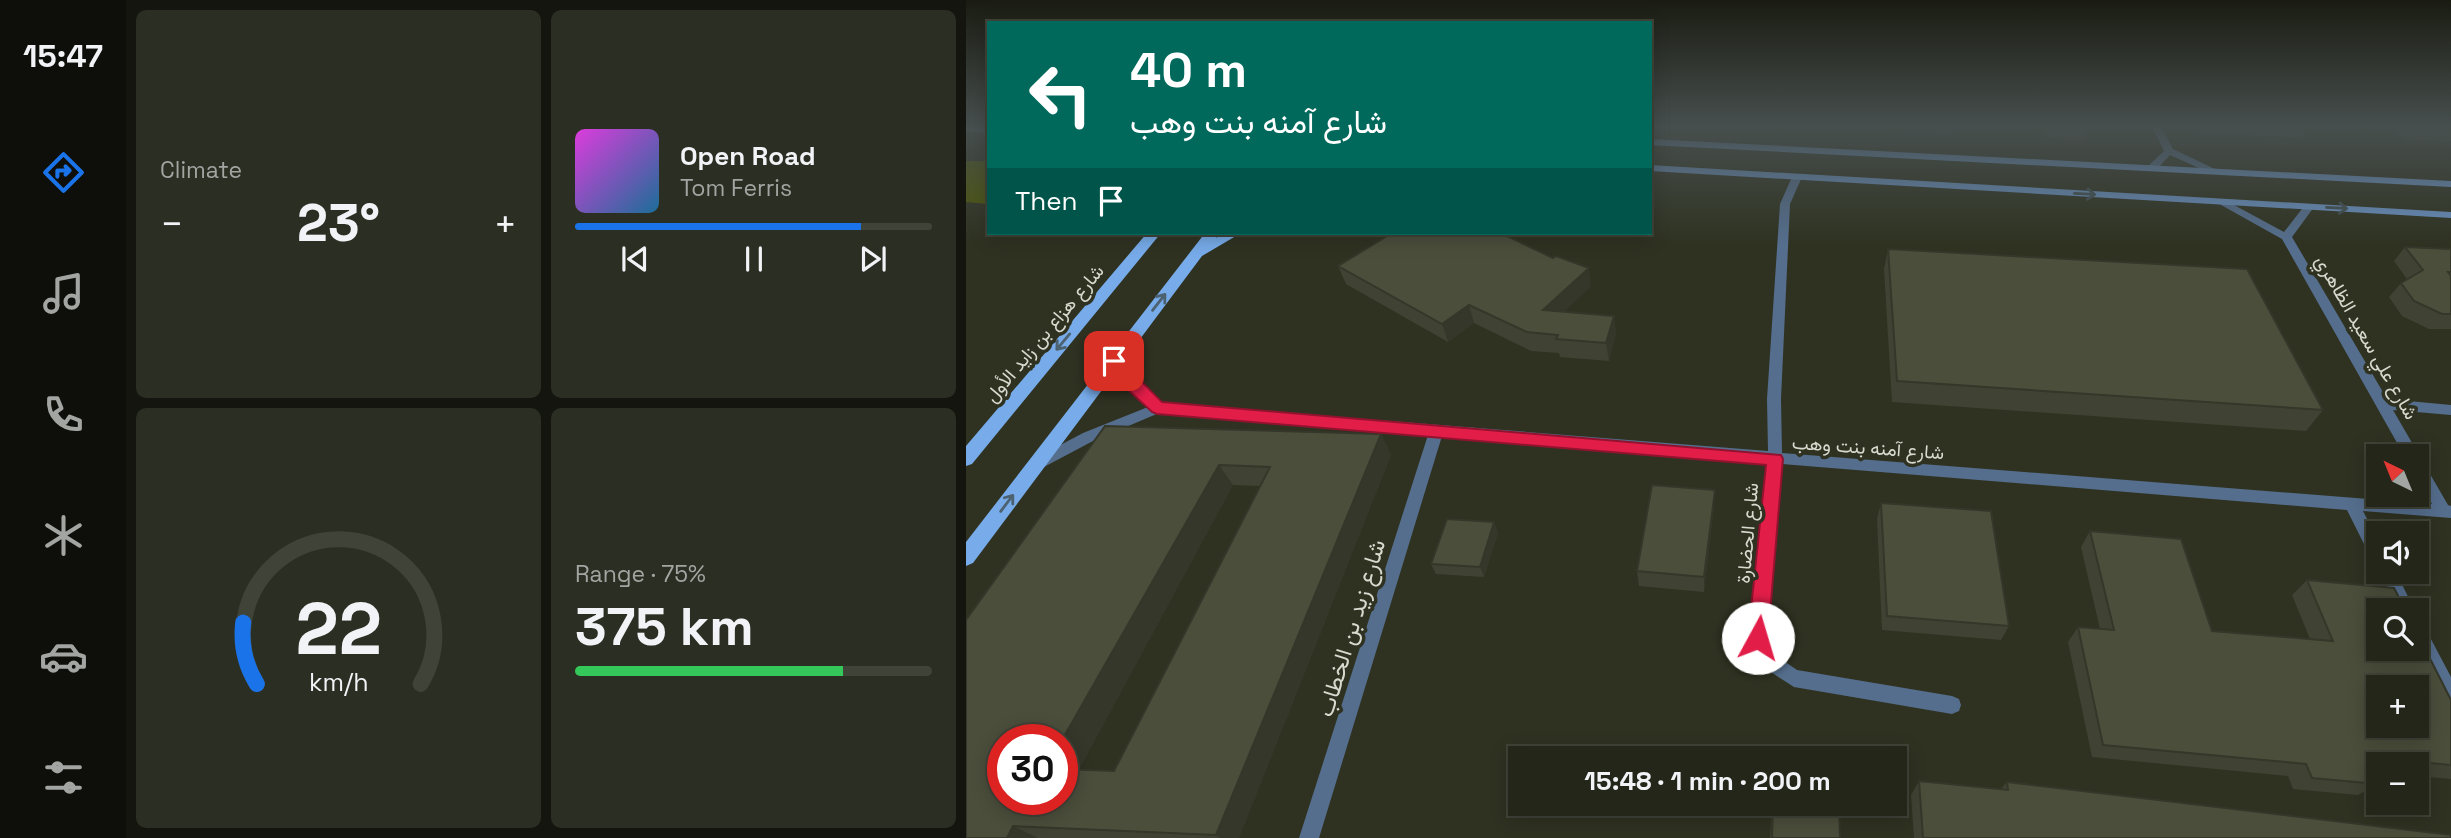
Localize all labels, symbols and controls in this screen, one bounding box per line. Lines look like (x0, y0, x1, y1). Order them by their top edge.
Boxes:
text: 15:47 (23, 36, 103, 76)
text: 40 m (1130, 39, 1247, 101)
icon: left (1015, 49, 1106, 140)
text: شارع آمنه بنت وهب (1130, 102, 1387, 142)
text: Open Road (680, 139, 816, 173)
icon: directions (39, 148, 88, 197)
text: Climate (160, 155, 242, 185)
text: Tom Ferris (680, 173, 792, 203)
icon: arrive (1092, 182, 1130, 220)
text: Then (1015, 184, 1078, 218)
one-way arrow (2073, 187, 2096, 200)
text: 23° (297, 190, 380, 256)
text: − (160, 200, 184, 248)
text: + (493, 200, 517, 248)
one-way arrow (2325, 202, 2348, 215)
icon: previous (616, 240, 654, 278)
icon: pause (735, 240, 773, 278)
icon: next (854, 240, 892, 278)
street label: شارع علي سعيد الظاهري (2307, 251, 2424, 425)
street label: شارع هزاع بن زايد الأول (979, 259, 1110, 408)
icon: music (39, 269, 88, 318)
one-way arrow (1152, 293, 1167, 312)
pin (1084, 331, 1144, 391)
one-way arrow (1056, 332, 1071, 350)
icon: arrive (1095, 342, 1133, 380)
icon: phone (39, 390, 88, 439)
street label: شارع آمنه بنت وهب (1791, 430, 1945, 465)
north arrow (2366, 444, 2429, 508)
map controls (2366, 444, 2429, 815)
street label: شارع الحضارة (1731, 482, 1764, 584)
one-way arrow (999, 493, 1014, 512)
icon: climate (39, 511, 88, 560)
button: sound (2366, 521, 2429, 584)
street label: شارع زيد بن الخطاب (1310, 536, 1393, 721)
text: Range · 75% (575, 559, 706, 589)
text: 22 (295, 582, 382, 675)
text: 375 km (575, 594, 754, 660)
button: search (2366, 598, 2429, 661)
position arrow (1721, 601, 1795, 675)
icon: car (39, 632, 88, 681)
text: km/h (309, 666, 368, 698)
button: + (2366, 675, 2429, 738)
speed limit sign: 30 (987, 724, 1078, 815)
button: − (2366, 752, 2429, 815)
icon: filters (39, 753, 88, 802)
text: 15:48 · 1 min · 200 m (1584, 764, 1831, 798)

